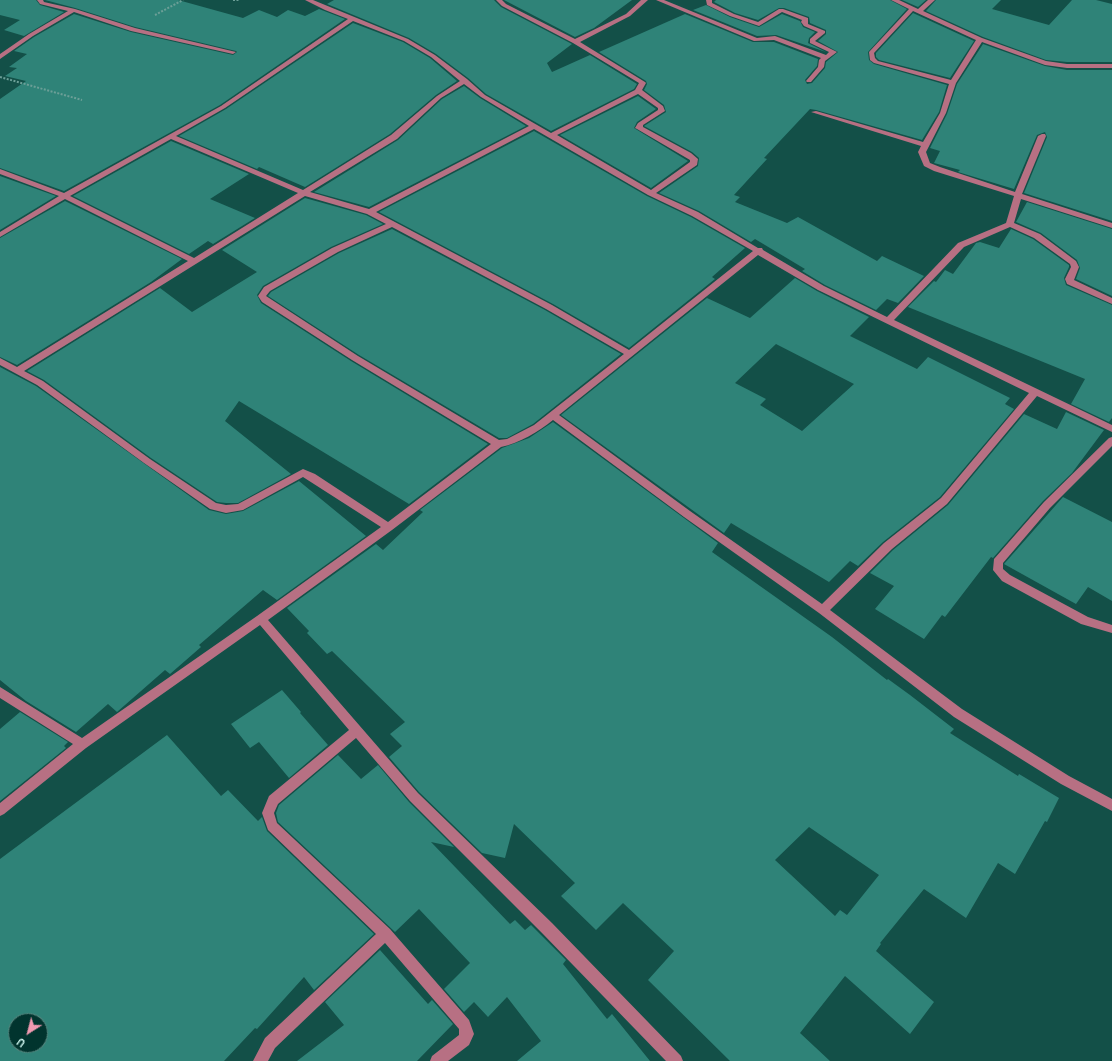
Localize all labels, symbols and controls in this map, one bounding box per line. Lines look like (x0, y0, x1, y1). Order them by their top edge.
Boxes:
north arrow (8, 1013, 48, 1053)
text: U (14, 1035, 28, 1050)

